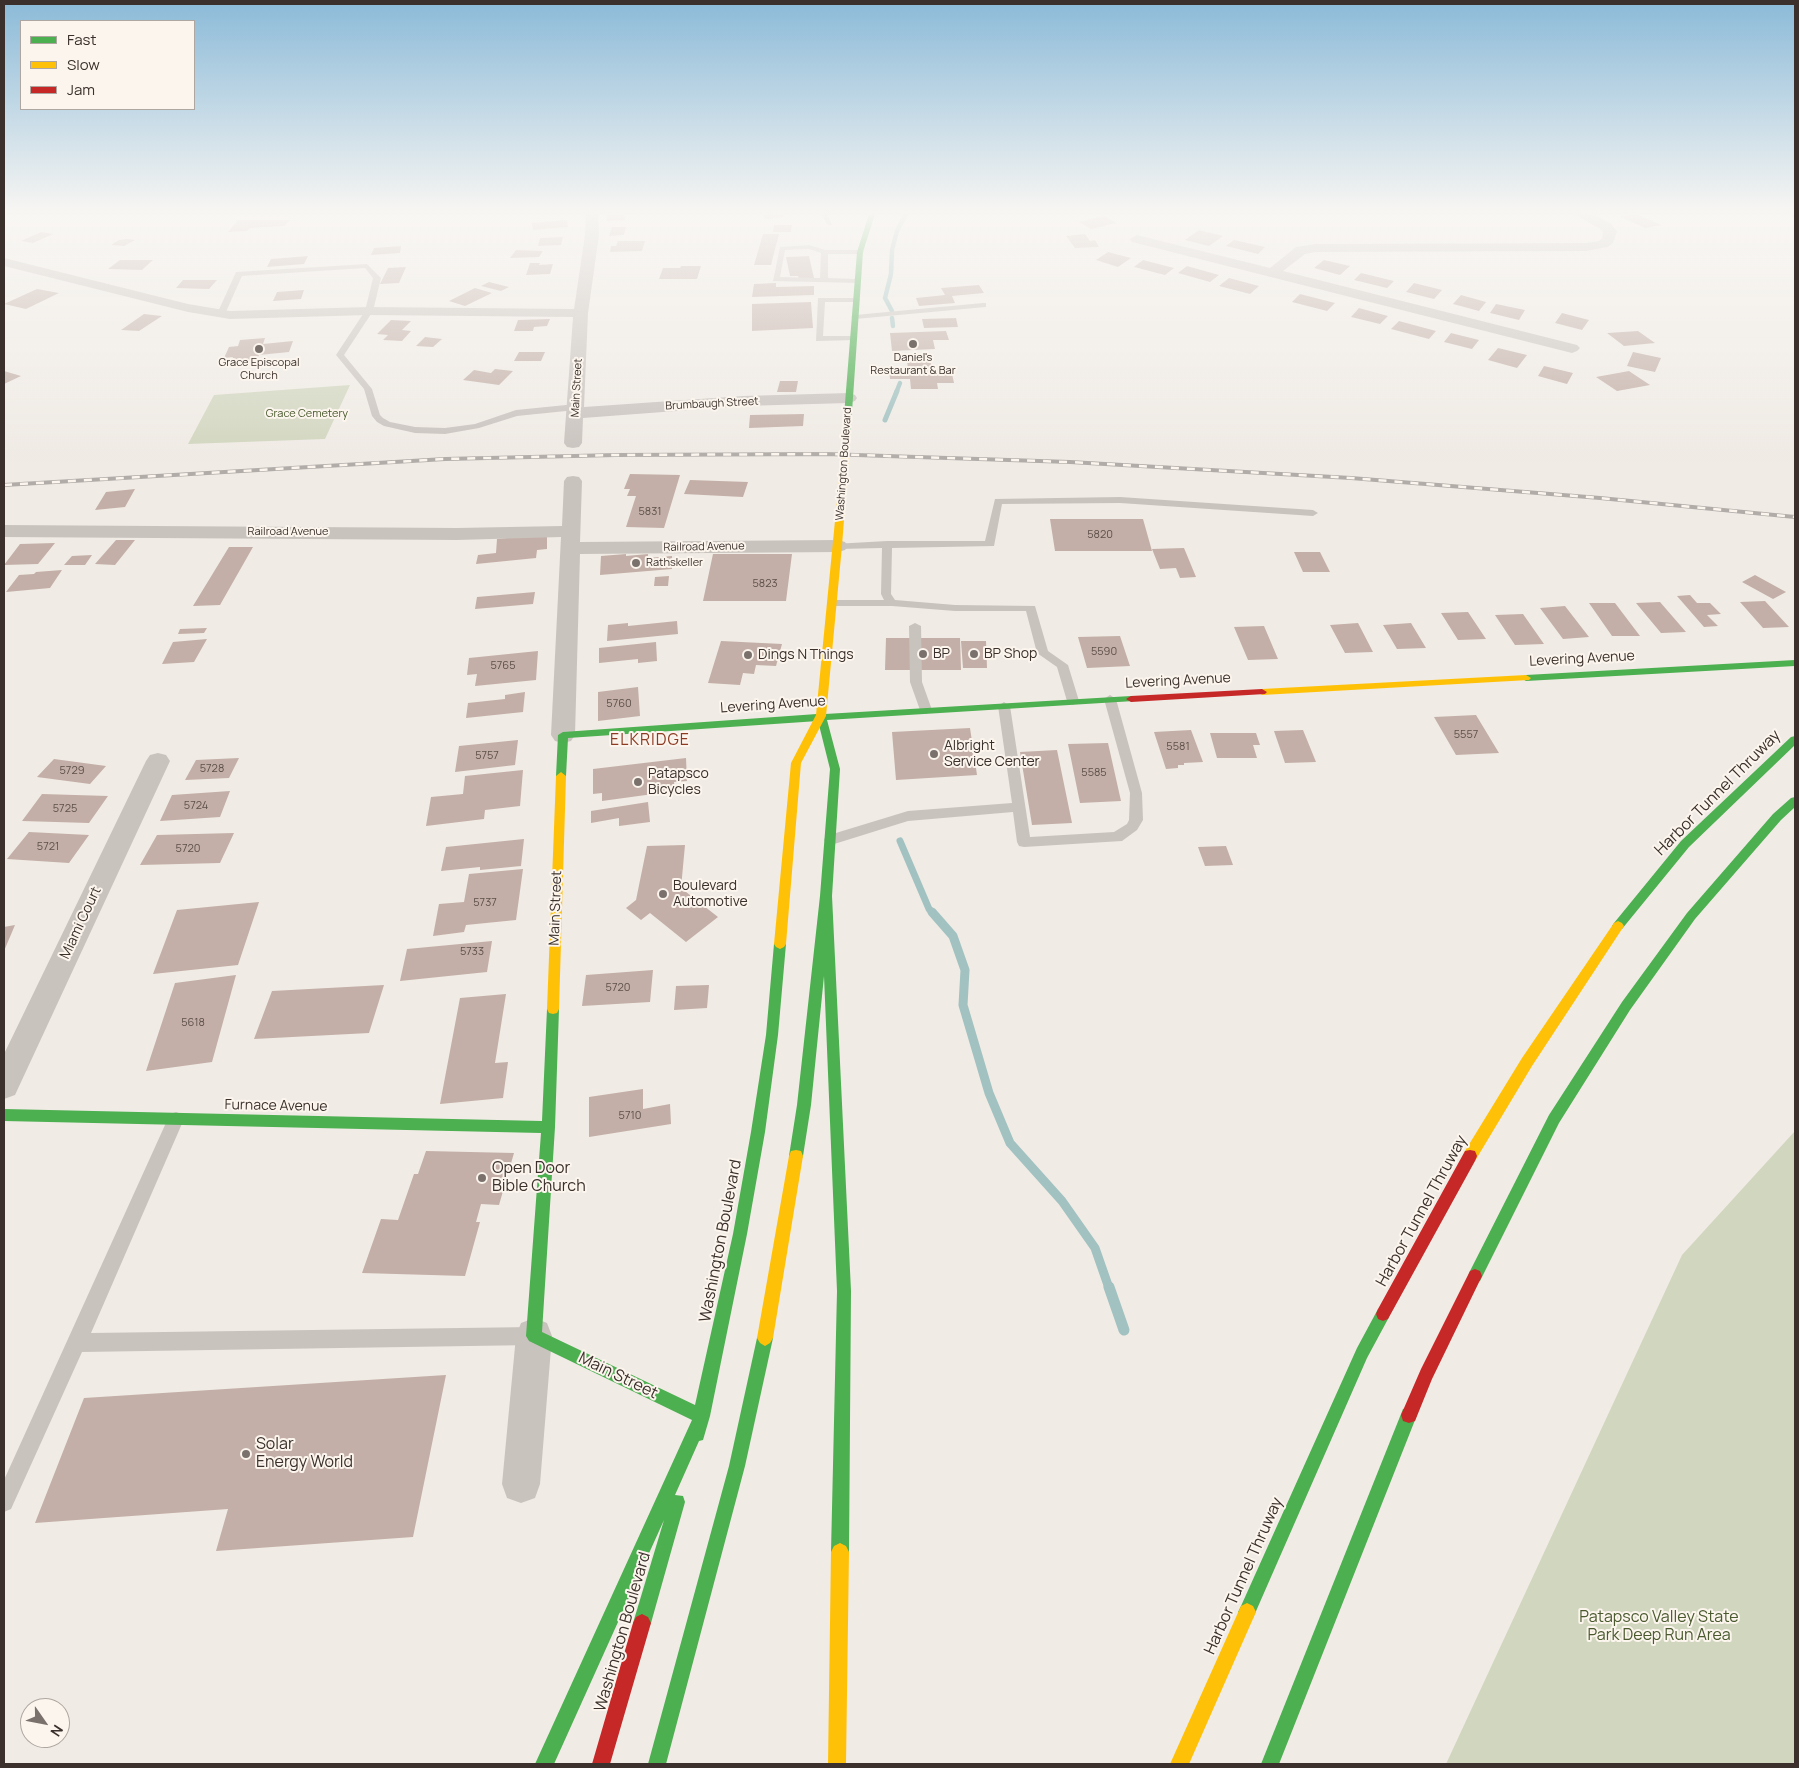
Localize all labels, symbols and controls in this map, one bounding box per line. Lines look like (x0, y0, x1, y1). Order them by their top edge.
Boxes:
legend (20, 20, 195, 110)
text: Fast (67, 29, 96, 50)
text: Slow (67, 54, 100, 75)
text: Jam (67, 79, 95, 100)
marker: Daniel's Restaurant & Bar (907, 338, 919, 350)
marker: Grace Episcopal Church (253, 343, 265, 355)
place label: Daniel's Restaurant & Bar (870, 351, 956, 377)
place label: Grace Episcopal Church (219, 356, 299, 382)
street label: Main Street (569, 358, 585, 418)
street label: Brumbaugh Street (665, 395, 759, 413)
park label: Grace Cemetery (266, 407, 348, 421)
street label: Washington Boulevard (833, 407, 855, 521)
house number: 5831 (638, 505, 662, 519)
street label: Railroad Avenue (247, 525, 329, 539)
house number: 5820 (1087, 528, 1113, 542)
street label: Railroad Avenue (663, 540, 745, 554)
place label: Rathskeller (646, 556, 703, 570)
marker: Rathskeller (630, 557, 642, 569)
house number: 5823 (752, 577, 778, 591)
house number: 5590 (1091, 645, 1117, 659)
place label: BP (933, 646, 950, 662)
place label: BP Shop (984, 646, 1037, 662)
place label: Dings N Things (758, 647, 854, 663)
marker: BP (917, 648, 929, 660)
marker: BP Shop (968, 648, 980, 660)
street label: Levering Avenue (1529, 648, 1635, 670)
marker: Dings N Things (742, 649, 754, 661)
house number: 5765 (490, 659, 516, 673)
street label: Levering Avenue (1125, 670, 1231, 692)
street label: Levering Avenue (720, 693, 826, 717)
house number: 5760 (606, 697, 632, 711)
street label: Harbor Tunnel Thruway (1651, 726, 1785, 860)
house number: 5557 (1454, 728, 1478, 742)
district label: ELKRIDGE (609, 731, 691, 751)
place label: Albright Service Center (944, 738, 1040, 770)
house number: 5581 (1166, 740, 1190, 754)
marker: Albright Service Center (928, 748, 940, 760)
house number: 5757 (475, 749, 499, 763)
house number: 5728 (200, 762, 224, 776)
house number: 5729 (60, 764, 84, 778)
place label: Patapsco Bicycles (648, 766, 709, 799)
house number: 5585 (1081, 766, 1107, 780)
marker: Patapsco Bicycles (632, 776, 644, 788)
house number: 5724 (184, 799, 208, 813)
house number: 5725 (53, 802, 77, 816)
house number: 5721 (37, 840, 59, 854)
house number: 5720 (176, 842, 200, 856)
street label: Main Street (546, 870, 566, 946)
place label: Boulevard Automotive (673, 878, 748, 910)
street label: Miami Court (57, 884, 105, 962)
marker: Boulevard Automotive (657, 888, 669, 900)
house number: 5737 (473, 896, 497, 910)
house number: 5733 (460, 945, 484, 959)
house number: 5720 (606, 981, 630, 995)
house number: 5618 (181, 1016, 205, 1030)
street label: Furnace Avenue (224, 1097, 328, 1115)
house number: 5710 (619, 1109, 641, 1123)
street label: Harbor Tunnel Thruway (1372, 1132, 1472, 1290)
street label: Washington Boulevard (696, 1158, 746, 1324)
place label: Open Door Bible Church (492, 1159, 586, 1197)
marker: Open Door Bible Church (476, 1172, 488, 1184)
street label: Main Street (575, 1349, 661, 1403)
place label: Solar Energy World (256, 1435, 353, 1473)
marker: Solar Energy World (240, 1448, 252, 1460)
street label: Harbor Tunnel Thruway (1201, 1494, 1287, 1658)
street label: Washington Boulevard (591, 1550, 655, 1714)
park label: Patapsco Valley State Park Deep Run Area (1579, 1608, 1739, 1646)
north arrow (20, 1698, 70, 1748)
text: N (46, 1722, 68, 1740)

